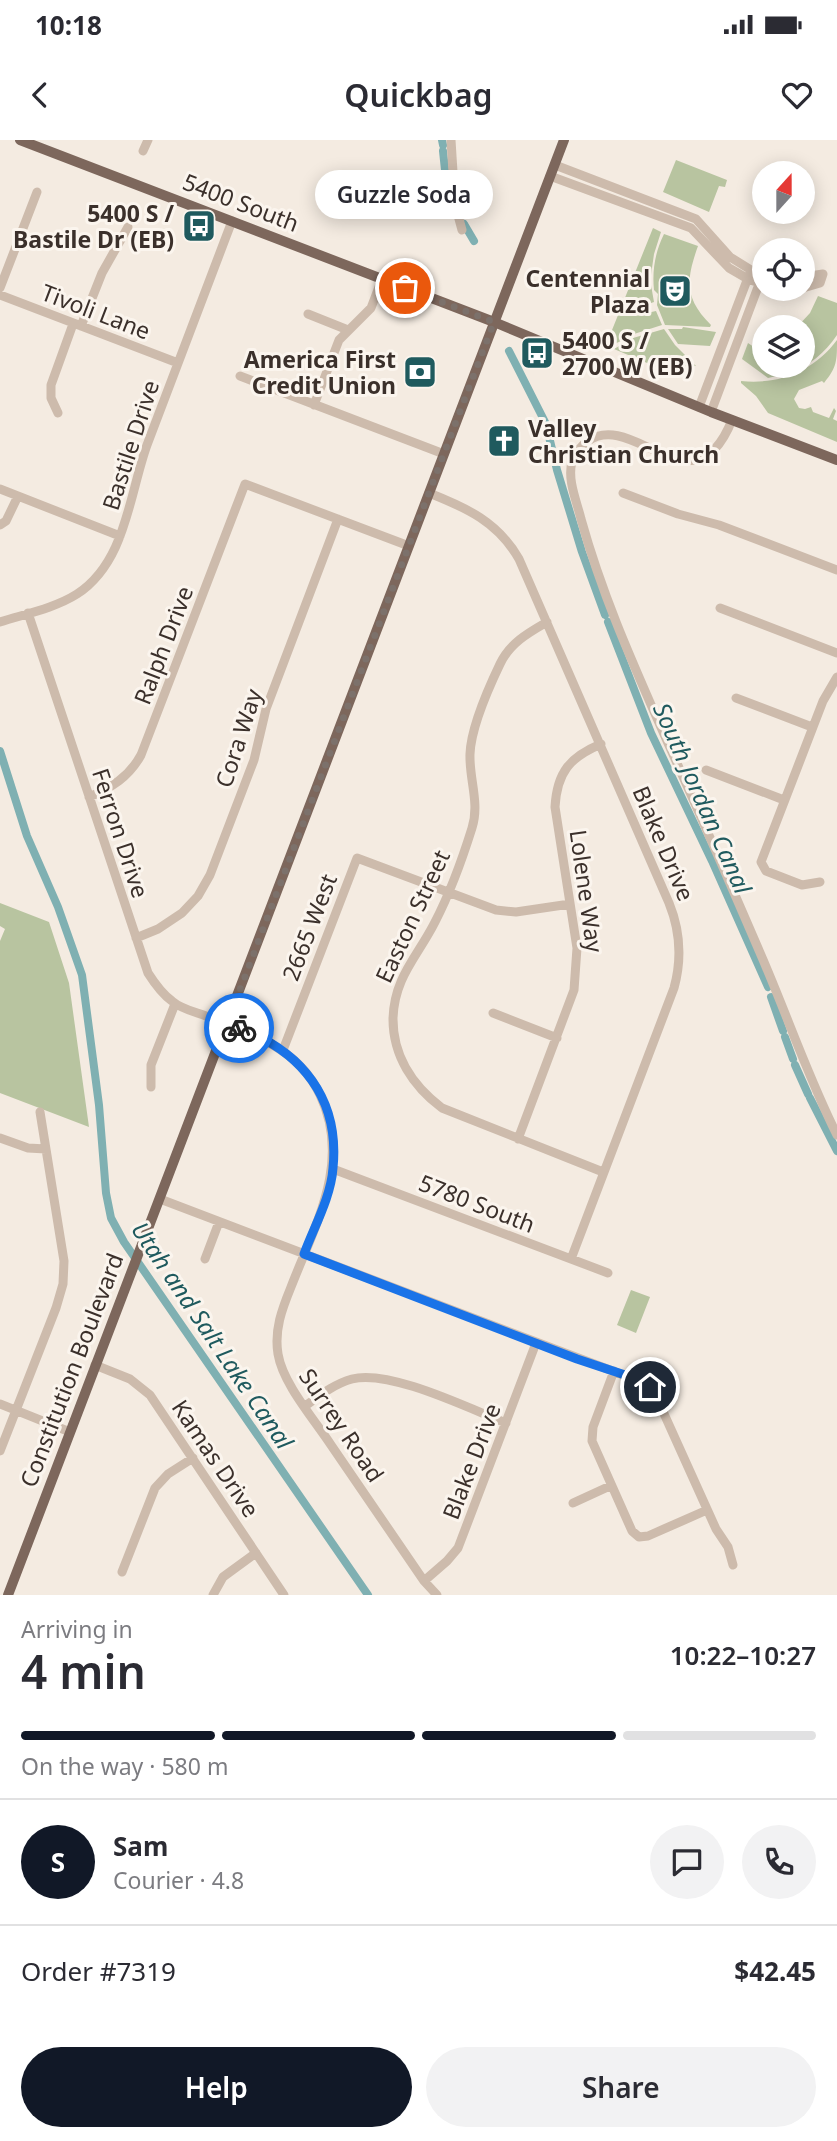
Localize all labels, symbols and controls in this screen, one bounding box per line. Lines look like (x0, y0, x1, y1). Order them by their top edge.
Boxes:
text: 10:18 (35, 7, 102, 43)
text: Quickbag (344, 73, 493, 116)
icon: back (21, 76, 59, 114)
icon: heart (778, 76, 816, 114)
north arrow (752, 161, 816, 224)
map controls (752, 161, 815, 378)
street label: 5400 South (178, 165, 304, 239)
callout: Guzzle Soda (316, 169, 494, 218)
text: Guzzle Soda (337, 178, 471, 210)
place label: 5400 S / Bastile Dr (EB) (13, 197, 174, 255)
bus stop icon: 5400 S / Bastile Dr (EB) (180, 207, 218, 245)
button: locate (752, 238, 815, 301)
pin (375, 258, 435, 318)
place label: Centennial Plaza (525, 262, 650, 320)
icon: bag (386, 269, 424, 307)
theatre icon: Centennial Plaza (656, 272, 694, 310)
street label: Tivoli Lane (37, 276, 155, 346)
button: layers (752, 315, 815, 378)
place label: 5400 S / 2700 W (EB) (562, 324, 693, 382)
bus stop icon: 5400 S / 2700 W (EB) (518, 334, 556, 372)
place label: America First Credit Union (244, 343, 396, 401)
bank icon: America First Credit Union (401, 353, 439, 391)
street label: Bastile Drive (94, 376, 166, 514)
place label: Valley Christian Church (528, 412, 719, 470)
church icon: Valley Christian Church (485, 422, 523, 460)
street label: Ralph Drive (126, 581, 200, 709)
street label: Cora Way (207, 684, 269, 791)
water label: South Jordan Canal (646, 697, 760, 899)
street label: Ferron Drive (85, 764, 157, 902)
street label: Blake Drive (625, 781, 703, 905)
street label: Lolene Way (563, 828, 611, 955)
street label: Easton Street (367, 844, 457, 988)
street label: 2665 West (274, 869, 344, 985)
courier (204, 993, 274, 1063)
icon: bike (220, 1009, 258, 1047)
street label: 5780 South (414, 1166, 540, 1240)
water label: Utah and Salt Lake Canal (124, 1215, 302, 1456)
street label: Constitution Boulevard (12, 1248, 130, 1492)
pin (620, 1357, 680, 1417)
street label: Surrey Road (292, 1362, 392, 1488)
icon: home (631, 1368, 669, 1406)
street label: Kamas Drive (165, 1393, 267, 1523)
street label: Blake Drive (434, 1398, 508, 1524)
text: Arriving in (21, 1613, 133, 1645)
text: 10:22–10:27 (670, 1637, 816, 1673)
text: 4 min (21, 1640, 146, 1702)
text: On the way · 580 m (21, 1750, 228, 1782)
button: chat (650, 1825, 724, 1899)
button: phone (742, 1825, 816, 1899)
text: Sam (113, 1828, 168, 1864)
text: S (51, 1844, 65, 1880)
text: Courier · 4.8 (113, 1864, 244, 1896)
text: Order #7319 (21, 1953, 176, 1989)
text: $42.45 (734, 1953, 816, 1989)
button: Help (21, 2047, 412, 2127)
button: Share (426, 2047, 816, 2127)

